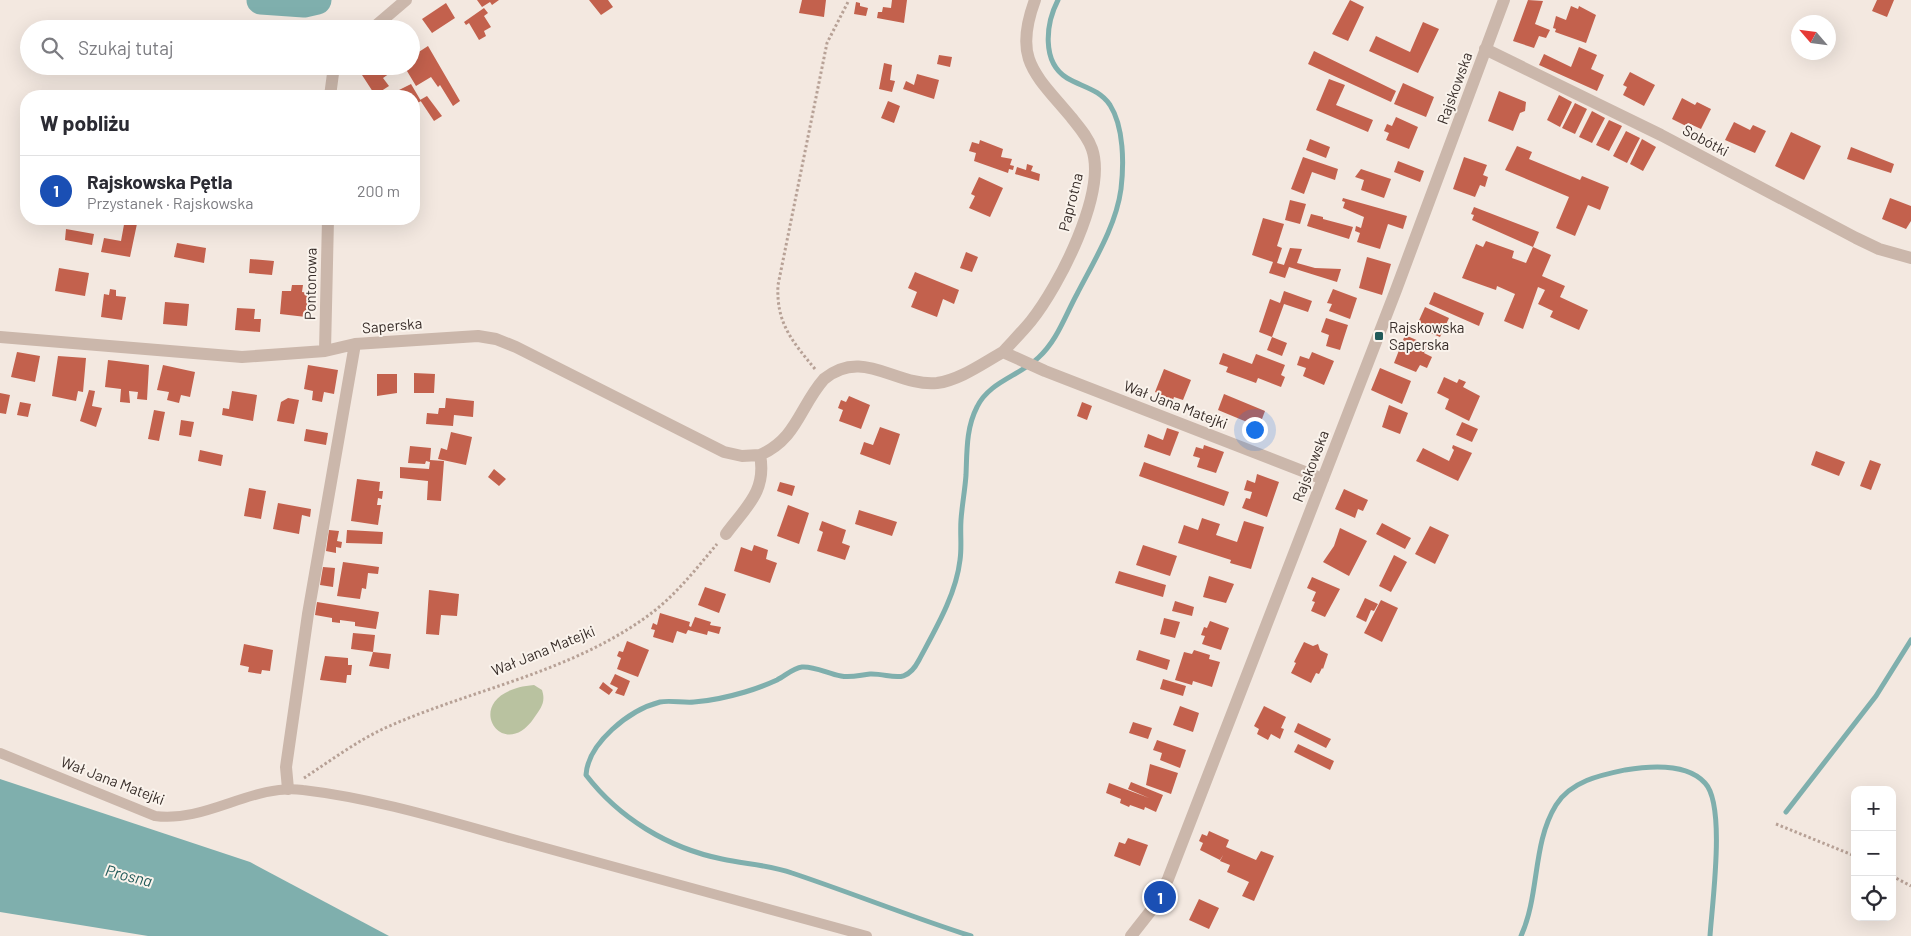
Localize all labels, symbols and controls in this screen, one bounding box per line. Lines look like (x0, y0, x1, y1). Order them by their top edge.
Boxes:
north arrow (1791, 15, 1836, 60)
search box (20, 20, 420, 75)
icon: search (38, 34, 66, 62)
text: Szukaj tutaj (78, 36, 174, 59)
street label: Rajskowska (1433, 49, 1475, 127)
text: W pobliżu (40, 110, 130, 135)
street label: Sobótki (1680, 120, 1732, 160)
text: Rajskowska Pętla (87, 170, 232, 193)
street label: Paprotna (1054, 171, 1086, 233)
text: 1 (53, 181, 59, 200)
text: 200 m (357, 181, 400, 200)
text: Przystanek · Rajskowska (87, 193, 253, 212)
street label: Pontonowa (300, 248, 320, 320)
street label: Saperska (361, 313, 423, 337)
place label: Rajskowska Saperska (1389, 318, 1464, 353)
marker: Rajskowska Saperska (1373, 330, 1385, 342)
street label: Wał Jana Matejki (1121, 376, 1231, 432)
your location (1242, 417, 1268, 443)
street label: Rajskowska (1288, 428, 1332, 504)
street label: Wał Jana Matejki (489, 621, 597, 679)
street label: Wał Jana Matejki (58, 752, 168, 808)
map controls (1851, 786, 1896, 921)
button: + (1851, 786, 1896, 831)
button: − (1851, 831, 1896, 876)
water label: Prosna (104, 860, 154, 890)
button: locate (1851, 876, 1896, 921)
pin: 1 (1144, 878, 1176, 916)

